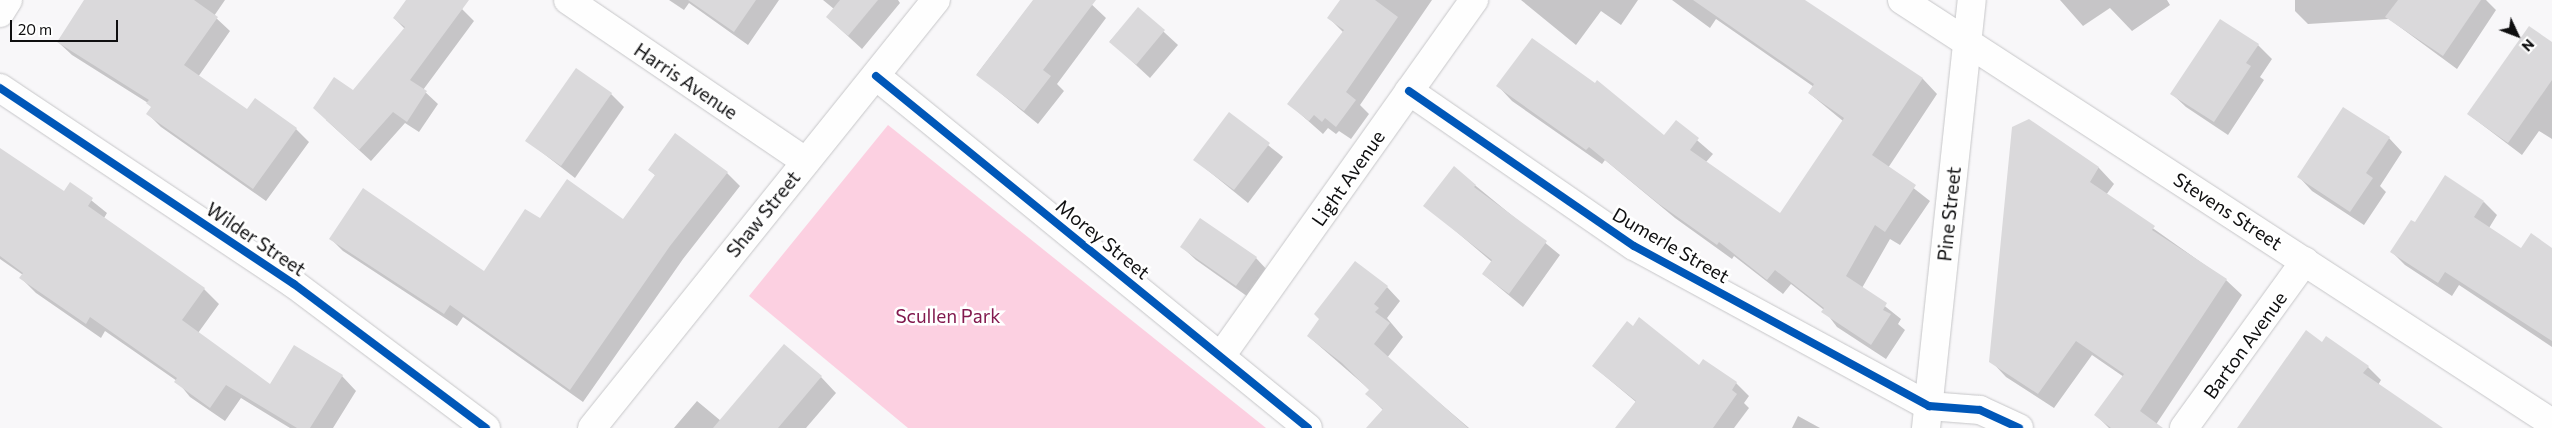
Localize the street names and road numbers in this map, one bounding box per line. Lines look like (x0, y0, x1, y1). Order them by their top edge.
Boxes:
street label: Harris Avenue (630, 38, 742, 124)
street label: Light Avenue (1307, 126, 1389, 230)
street label: Shaw Street (721, 166, 805, 262)
street label: Pine Street (1933, 166, 1965, 262)
street label: Stevens Street (2170, 167, 2286, 255)
street label: Morey Street (1052, 194, 1154, 284)
street label: Wilder Street (202, 197, 310, 281)
street label: Dumerle Street (1609, 202, 1733, 288)
street label: Barton Avenue (2199, 287, 2291, 403)

